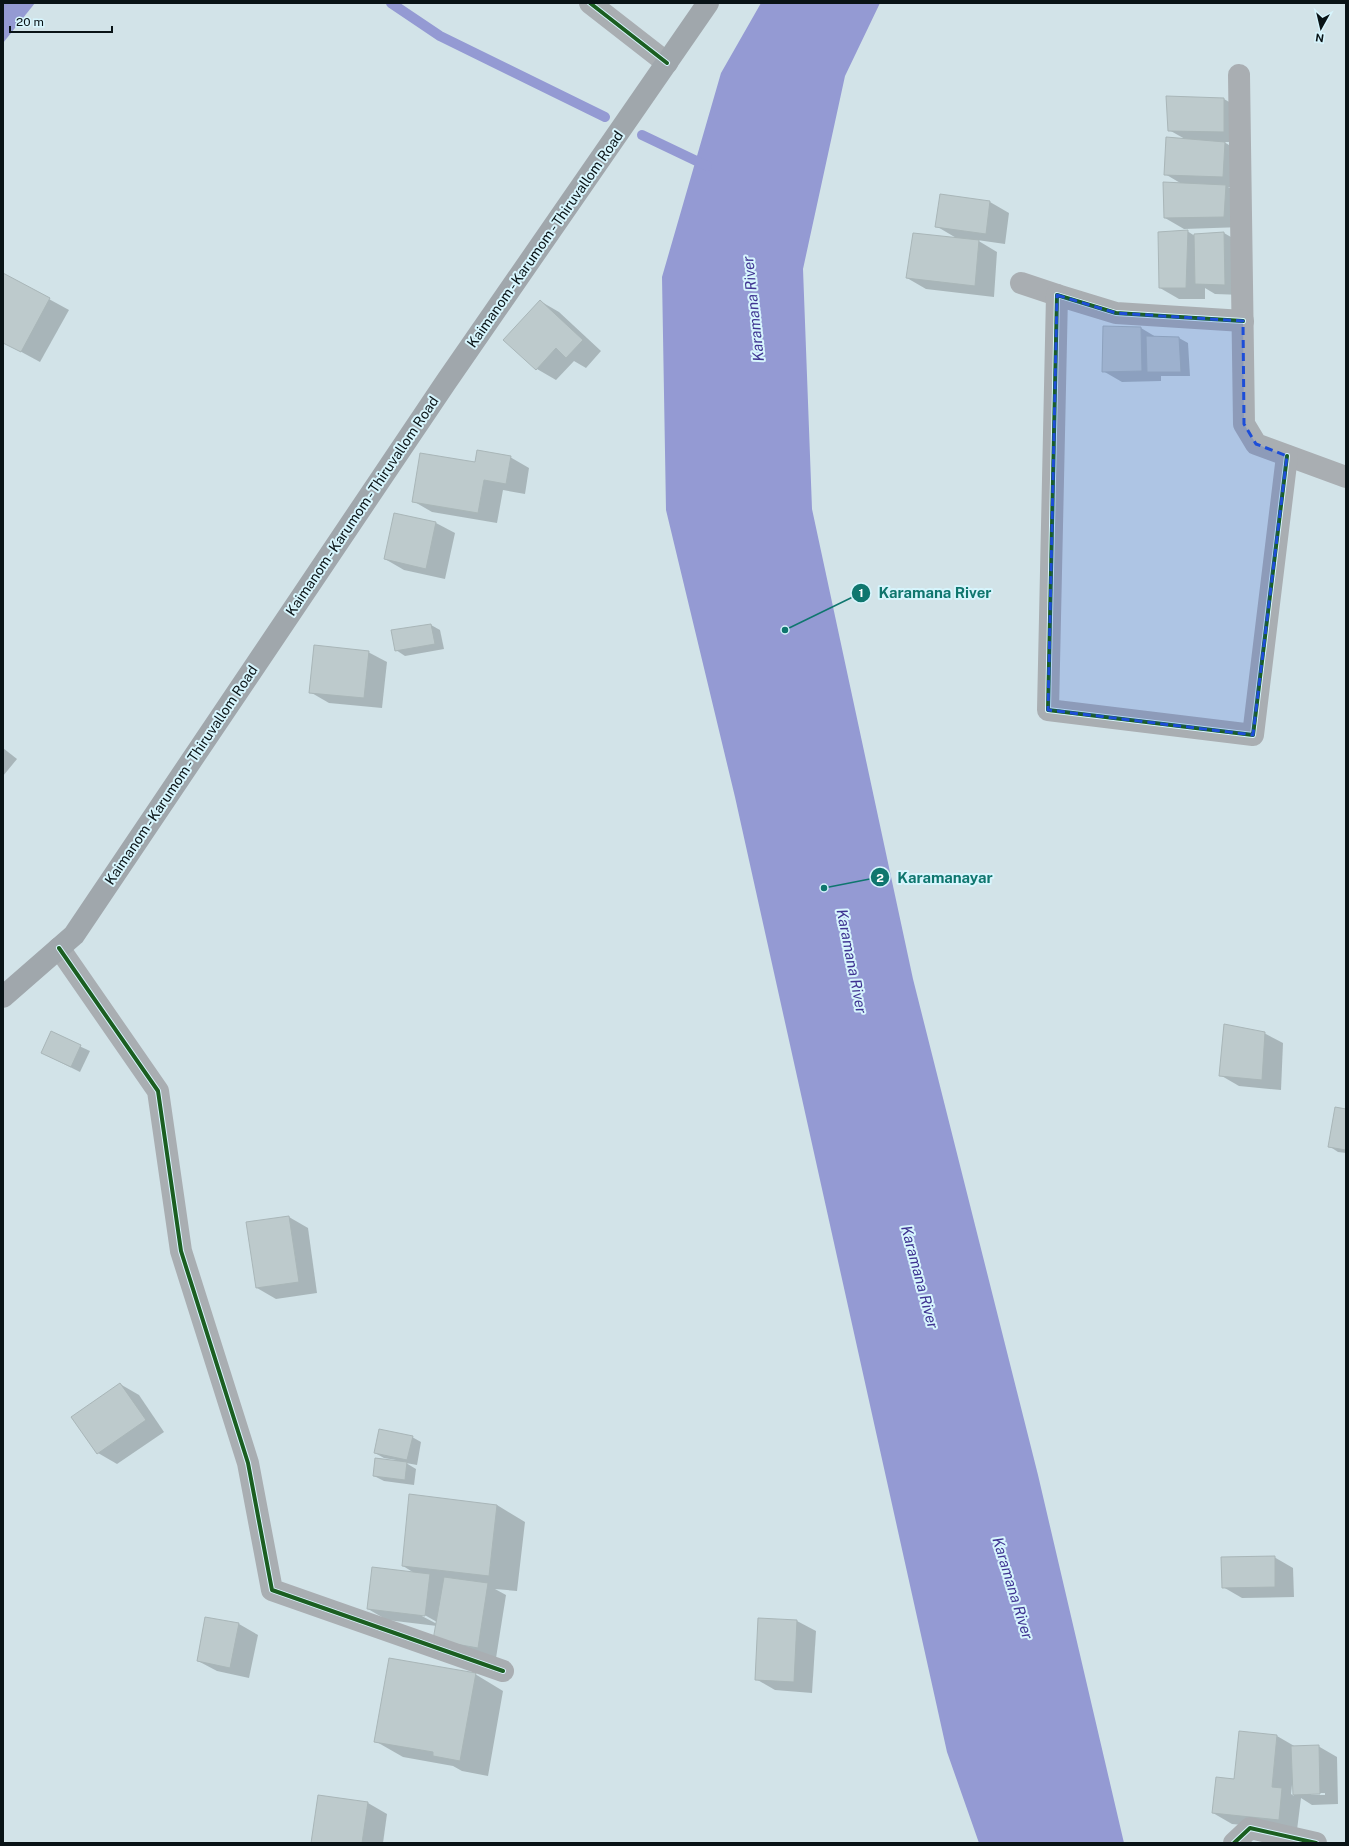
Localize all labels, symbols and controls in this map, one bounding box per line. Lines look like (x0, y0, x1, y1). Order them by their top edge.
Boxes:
scale bar (10, 8, 112, 34)
north arrow (1301, 8, 1341, 48)
text: 20 m (16, 15, 44, 29)
text: N (1315, 31, 1325, 44)
street label: Kaimanom - Karumom - Thiruvallom Road (464, 128, 626, 350)
water label: Karamana River (739, 255, 767, 362)
street label: Kaimanom - Karumom - Thiruvallom Road (282, 393, 442, 619)
callout: Karamana River (851, 580, 1000, 607)
text: Karamana River (879, 584, 992, 601)
text: 1 (858, 586, 864, 600)
street label: Kaimanom - Karumom - Thiruvallom Road (101, 662, 261, 888)
callout: Karamanayar (870, 864, 1001, 891)
text: Karamanayar (897, 869, 993, 886)
text: 2 (876, 871, 884, 885)
water label: Karamana River (834, 907, 870, 1015)
water label: Karamana River (898, 1224, 942, 1331)
water label: Karamana River (989, 1535, 1037, 1641)

